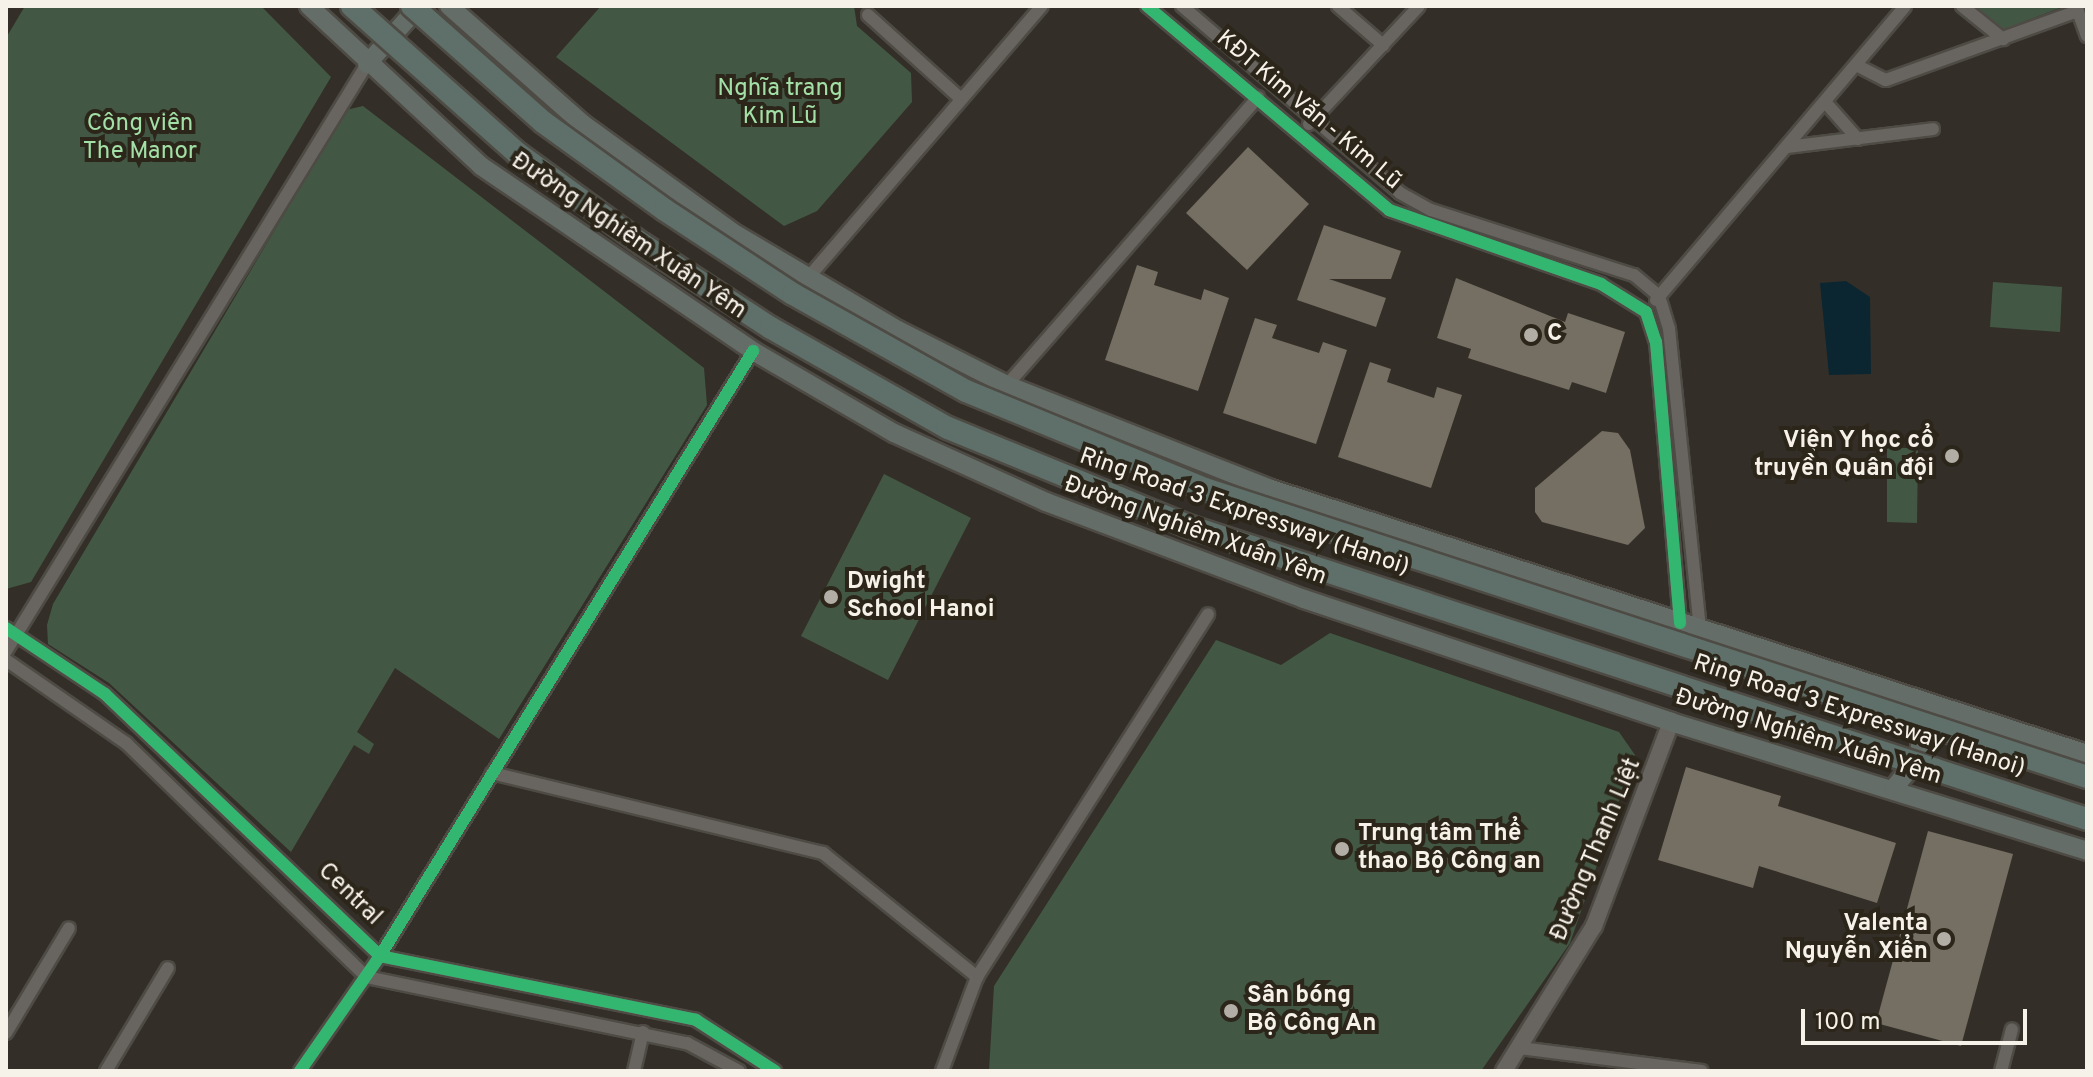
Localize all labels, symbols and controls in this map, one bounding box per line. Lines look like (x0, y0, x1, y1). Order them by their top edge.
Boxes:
street label: KĐT Kim Văn - Kim Lũ (1209, 25, 1407, 197)
park label: Nghĩa trang Kim Lũ (717, 76, 843, 132)
park label: Công viên The Manor (83, 111, 197, 167)
street label: Đường Nghiêm Xuân Yêm (505, 147, 751, 327)
place label: C (1547, 321, 1562, 349)
marker: C (1522, 326, 1540, 344)
place label: Viện Y học cổ truyền Quân đội (1754, 428, 1934, 484)
street label: Ring Road 3 Expressway (Hanoi) (1075, 443, 1413, 583)
marker: Viện Y học cổ truyền Quân đội (1941, 445, 1963, 467)
street label: Đường Nghiêm Xuân Yêm (1059, 471, 1331, 593)
place label: Dwight School Hanoi (847, 569, 994, 625)
marker: Dwight School Hanoi (822, 588, 840, 606)
street label: Ring Road 3 Expressway (Hanoi) (1689, 650, 2029, 784)
street label: Đường Nghiêm Xuân Yêm (1671, 684, 1945, 792)
street label: Đường Thanh Liệt (1545, 754, 1649, 946)
place label: Trung tâm Thể thao Bộ Công an (1358, 821, 1541, 877)
marker: Trung tâm Thể thao Bộ Công an (1333, 840, 1351, 858)
street label: Central (311, 858, 387, 932)
place label: Valenta Nguyễn Xiển (1785, 911, 1928, 967)
marker: Valenta Nguyễn Xiển (1935, 930, 1953, 948)
place label: Sân bóng Bộ Công An (1247, 983, 1377, 1039)
scale bar (1805, 993, 2031, 1043)
marker: Sân bóng Bộ Công An (1222, 1002, 1240, 1020)
text: 100 m (1815, 1008, 1881, 1038)

